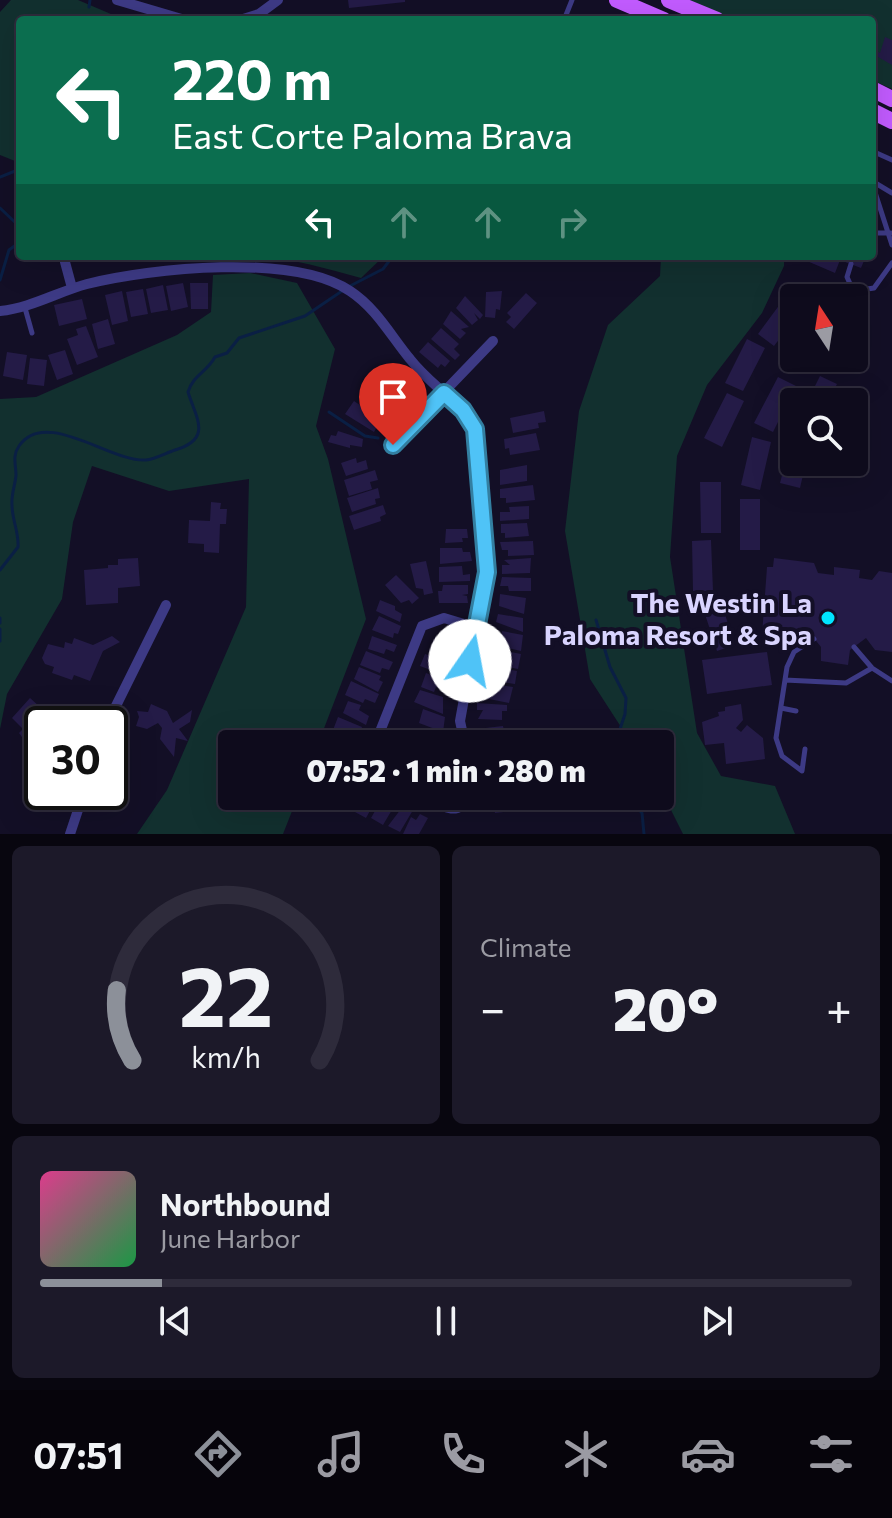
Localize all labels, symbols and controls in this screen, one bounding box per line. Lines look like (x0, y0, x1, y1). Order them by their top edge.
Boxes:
text: 220 m (172, 43, 332, 112)
icon: left (40, 48, 144, 152)
text: East Corte Paloma Brava (172, 112, 573, 156)
icon: left (298, 200, 342, 244)
icon: ahead (382, 200, 426, 244)
icon: ahead (466, 200, 510, 244)
icon: right (550, 200, 594, 244)
north arrow (780, 284, 868, 372)
map controls (780, 284, 868, 476)
pin (359, 363, 427, 445)
icon: arrive (371, 375, 415, 419)
button: search (780, 388, 868, 476)
place label: The Westin La Paloma Resort & Spa (544, 585, 812, 651)
marker: The Westin La Paloma Resort & Spa (819, 609, 837, 627)
position arrow (428, 619, 512, 703)
speed limit sign: 30 (24, 706, 128, 810)
text: 07:52 · 1 min · 280 m (306, 751, 586, 788)
text: Climate (480, 931, 572, 962)
text: 22 (179, 942, 273, 1044)
text: 20° (613, 970, 718, 1043)
text: − (480, 980, 505, 1034)
text: + (826, 980, 852, 1034)
text: km/h (191, 1039, 261, 1074)
text: Northbound (160, 1185, 331, 1222)
text: June Harbor (160, 1222, 300, 1253)
icon: previous (153, 1299, 197, 1343)
icon: pause (424, 1299, 468, 1343)
icon: next (695, 1299, 739, 1343)
icon: directions (190, 1426, 246, 1482)
icon: music (313, 1426, 369, 1482)
icon: phone (435, 1426, 491, 1482)
icon: climate (558, 1426, 614, 1482)
icon: car (680, 1426, 736, 1482)
icon: filters (803, 1426, 859, 1482)
text: 07:51 (33, 1432, 123, 1476)

